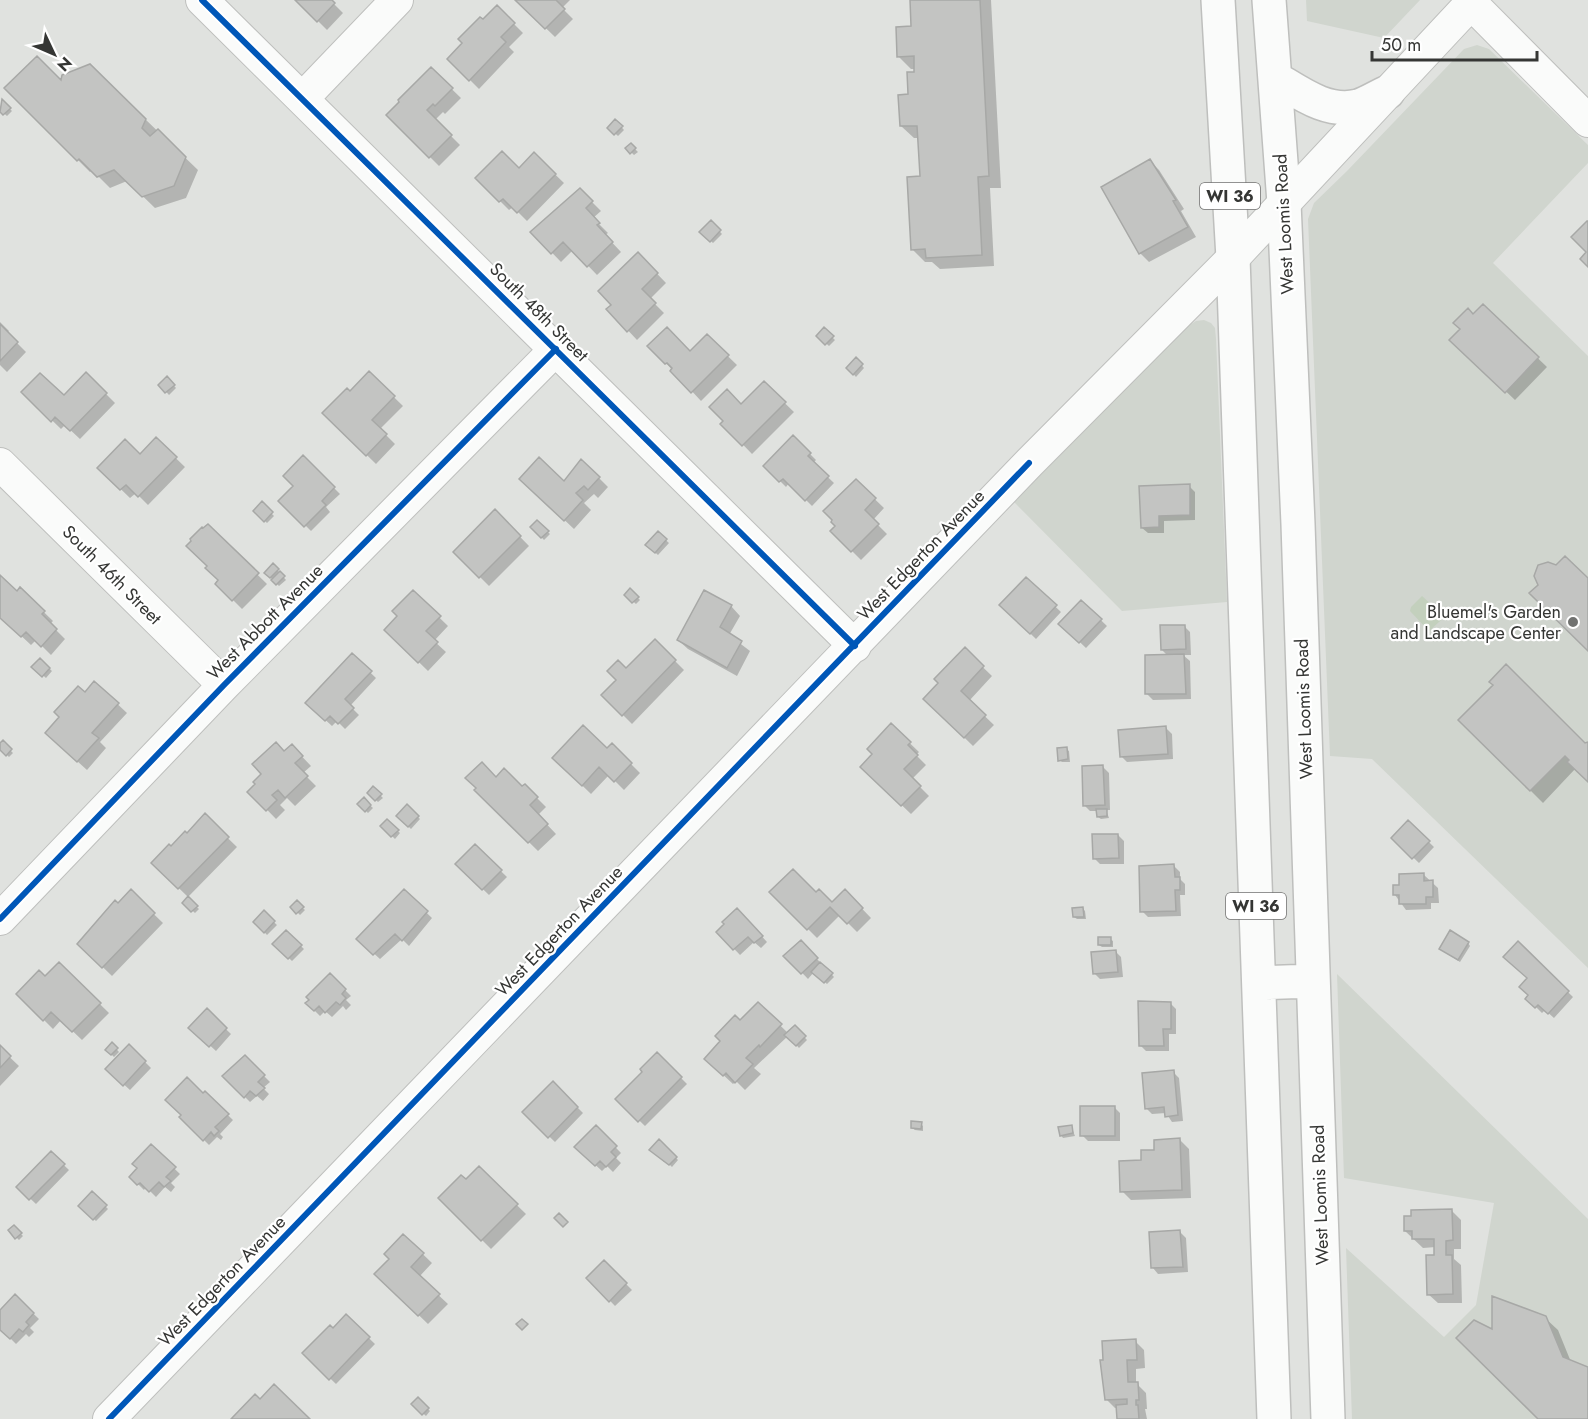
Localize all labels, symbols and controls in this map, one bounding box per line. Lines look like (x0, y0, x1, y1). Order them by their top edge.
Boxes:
north arrow (24, 24, 84, 84)
scale bar (1372, 24, 1537, 62)
text: 50 m (1381, 32, 1421, 58)
text: N (52, 52, 77, 77)
street label: West Loomis Road (1267, 153, 1301, 295)
road number: WI 36 (1200, 183, 1260, 209)
street label: South 48th Street (484, 257, 595, 368)
street label: West Edgerton Avenue (851, 484, 991, 626)
street label: South 46th Street (56, 519, 168, 631)
street label: West Abbott Avenue (201, 558, 329, 686)
place label: Bluemel's Garden and Landscape Center (1391, 599, 1562, 646)
marker: Bluemel's Garden and Landscape Center (1566, 615, 1580, 629)
street label: West Loomis Road (1289, 638, 1319, 780)
street label: West Edgerton Avenue (489, 860, 629, 1002)
road number: WI 36 (1226, 893, 1286, 919)
street label: West Loomis Road (1305, 1124, 1335, 1266)
street label: West Edgerton Avenue (152, 1210, 292, 1352)

